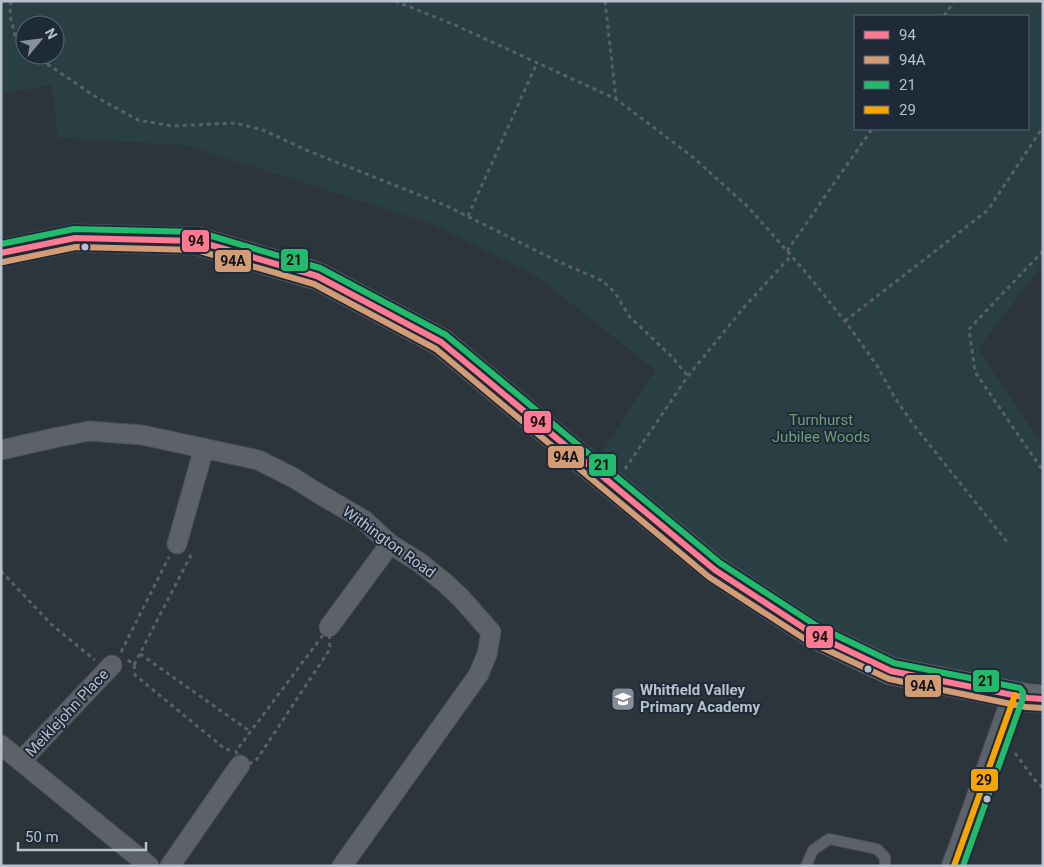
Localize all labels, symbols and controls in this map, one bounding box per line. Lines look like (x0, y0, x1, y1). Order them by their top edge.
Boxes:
north arrow (15, 15, 65, 65)
legend (854, 15, 1029, 130)
text: N (42, 25, 61, 42)
text: 94 (899, 26, 916, 44)
text: 94A (899, 51, 926, 69)
text: 21 (899, 76, 916, 94)
text: 29 (899, 101, 916, 119)
line badge: 94 (181, 229, 210, 253)
text: 94 (188, 233, 204, 249)
unlabelled marker (80, 242, 90, 252)
line badge: 21 (280, 248, 309, 272)
line badge: 94A (214, 249, 252, 273)
text: 21 (286, 252, 302, 268)
text: 94A (220, 253, 246, 269)
line badge: 94 (523, 410, 552, 434)
park label: Turnhurst Jubilee Woods (772, 411, 870, 446)
text: 94 (530, 414, 546, 430)
line badge: 94A (547, 445, 585, 469)
text: 94A (553, 449, 579, 465)
line badge: 21 (588, 453, 617, 477)
text: 21 (594, 457, 610, 473)
street label: Withington Road (339, 502, 439, 582)
line badge: 94 (805, 625, 834, 649)
text: 94 (812, 629, 828, 645)
unlabelled marker (863, 664, 873, 674)
street label: Meiklejohn Place (22, 665, 112, 761)
line badge: 21 (972, 669, 1000, 693)
text: 21 (978, 673, 994, 689)
line badge: 94A (904, 674, 942, 698)
text: 94A (910, 678, 936, 694)
place label: Whitfield Valley Primary Academy (640, 681, 761, 716)
school or university icon: Whitfield Valley Primary Academy (610, 686, 636, 712)
line badge: 29 (970, 768, 999, 792)
text: 29 (976, 772, 992, 788)
unlabelled marker (982, 794, 992, 804)
scale bar (18, 820, 145, 852)
text: 50 m (25, 828, 59, 846)

